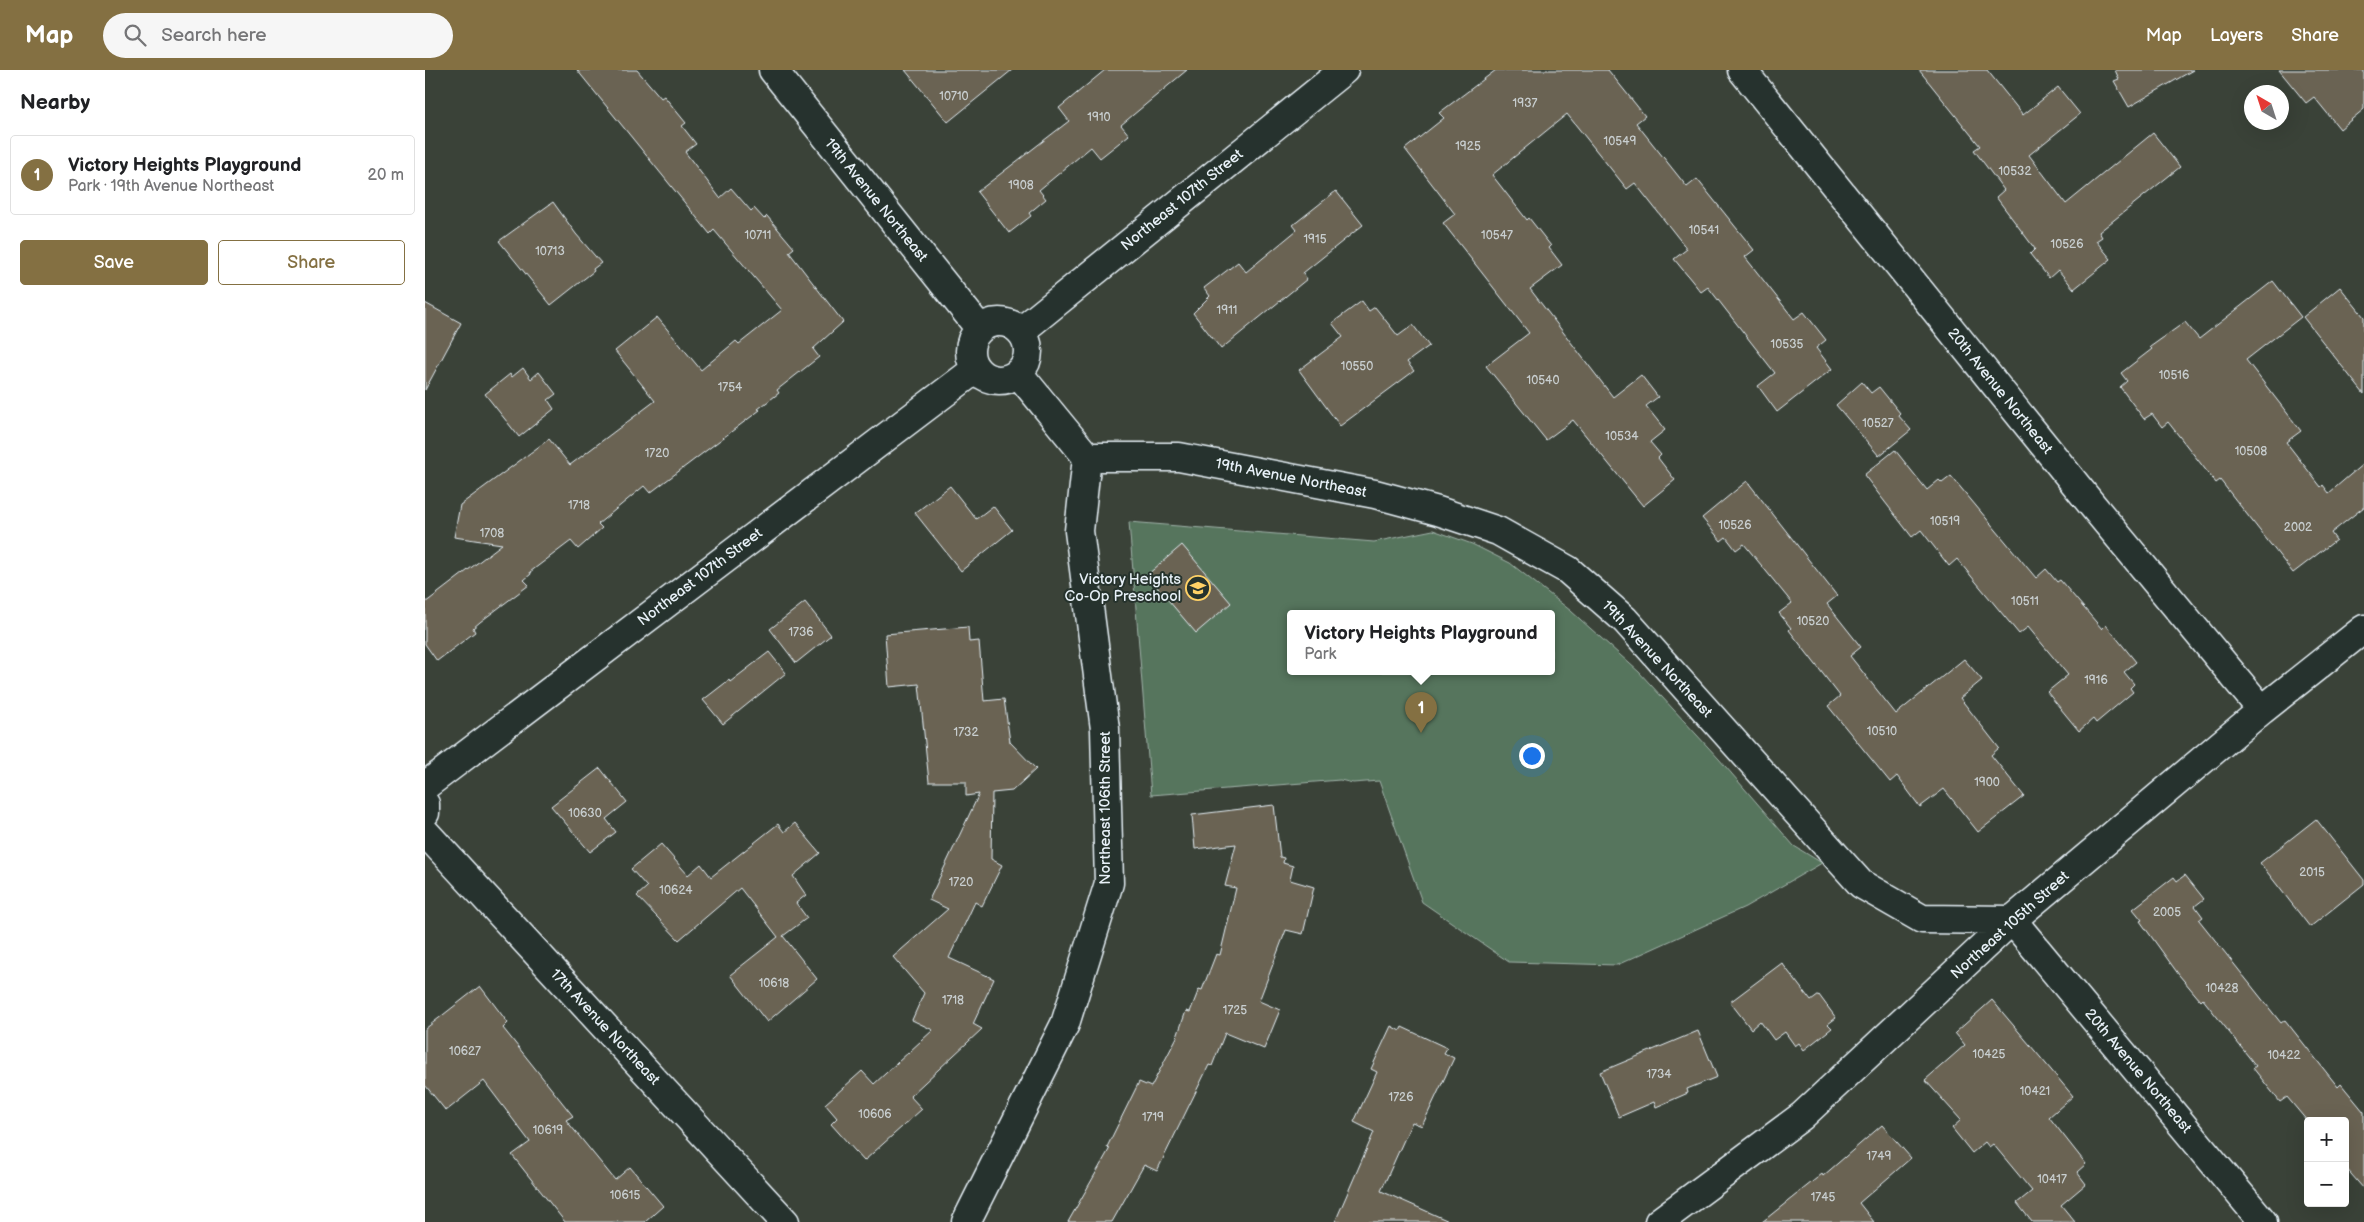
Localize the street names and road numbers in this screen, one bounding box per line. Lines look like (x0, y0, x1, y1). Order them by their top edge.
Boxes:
street label: 19th Avenue Northeast (820, 134, 932, 266)
street label: Northeast 107th Street (1117, 145, 1247, 255)
street label: 20th Avenue Northeast (1943, 324, 2057, 458)
street label: 19th Avenue Northeast (1214, 454, 1369, 502)
street label: Northeast 107th Street (634, 524, 767, 630)
street label: 19th Avenue Northeast (1598, 596, 1717, 722)
street label: Northeast 106th Street (1096, 731, 1115, 885)
street label: Northeast 105th Street (1947, 867, 2073, 983)
street label: 17th Avenue Northeast (546, 965, 664, 1089)
street label: 20th Avenue Northeast (2080, 1005, 2196, 1137)

